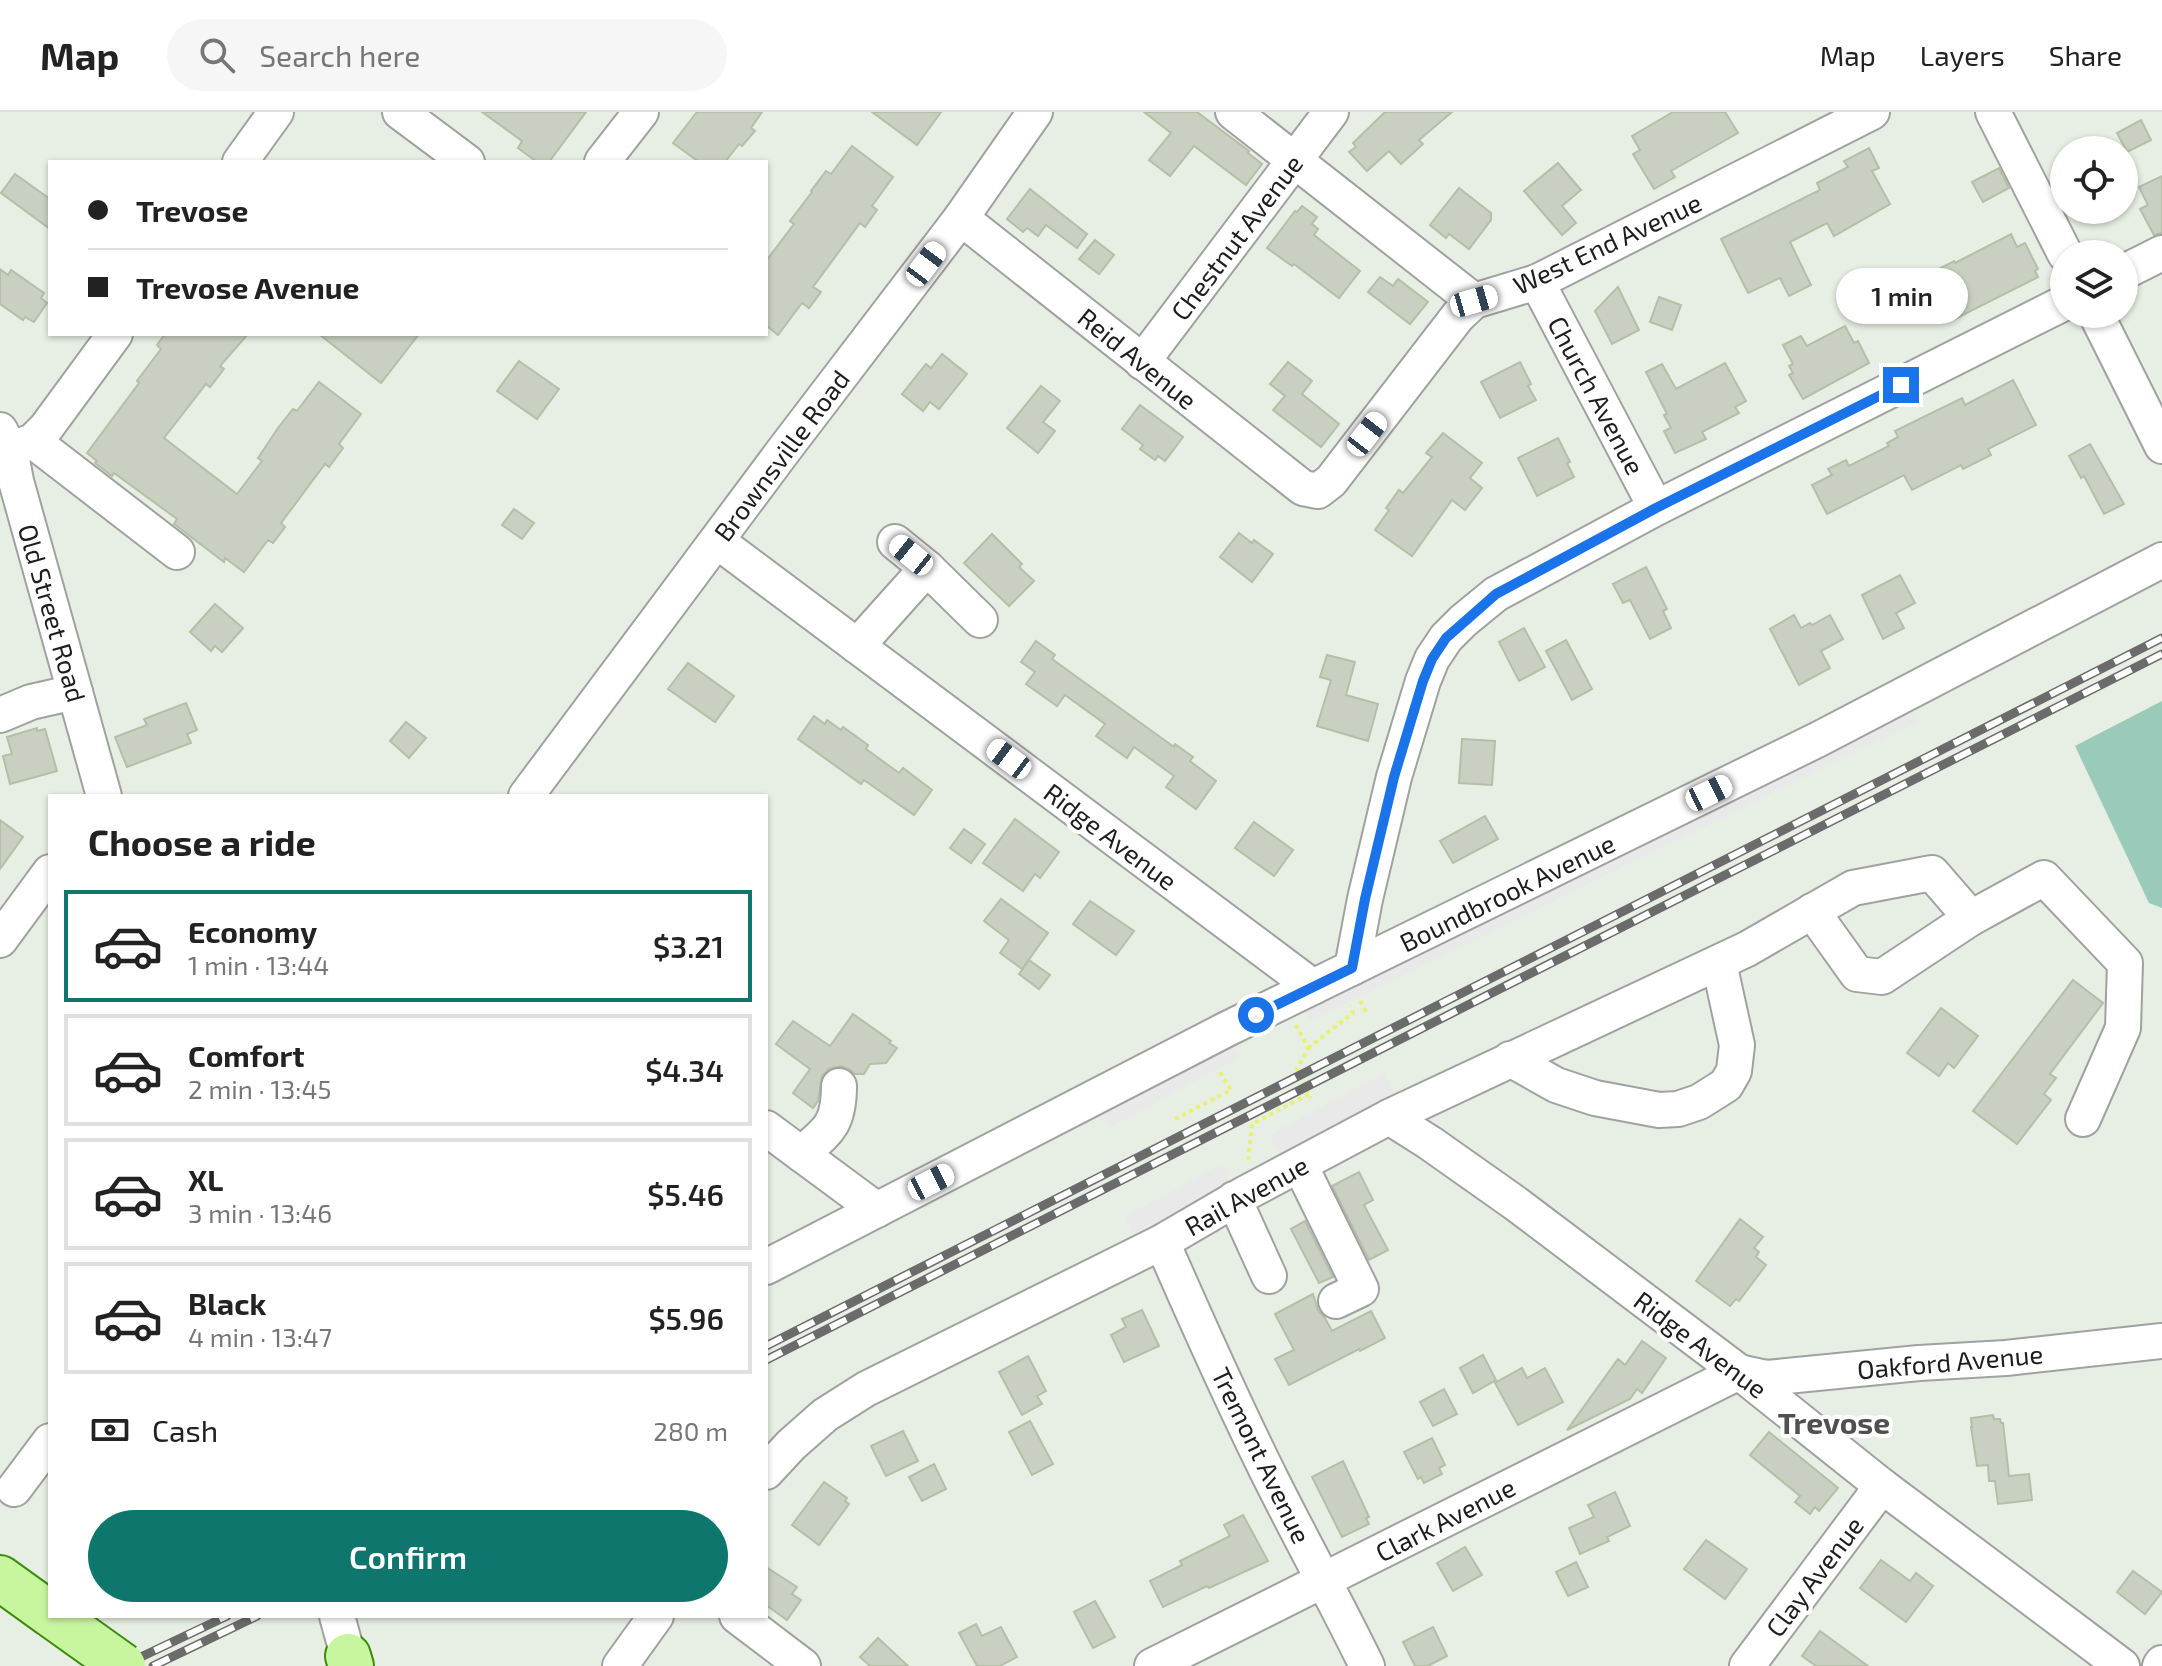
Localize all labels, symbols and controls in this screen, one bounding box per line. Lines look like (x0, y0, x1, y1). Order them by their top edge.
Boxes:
search box (167, 19, 727, 91)
text: Map (40, 32, 119, 78)
icon: search (195, 33, 239, 77)
text: Search here (259, 37, 420, 73)
text: Map (1820, 38, 1876, 72)
text: Layers (1920, 38, 2005, 72)
text: Share (2049, 38, 2122, 72)
map controls (2050, 136, 2138, 328)
button: locate (2050, 136, 2138, 224)
street label: Chestnut Avenue (1164, 148, 1308, 326)
street label: West End Avenue (1508, 186, 1706, 300)
text: Trevose (136, 192, 248, 228)
car (902, 238, 950, 290)
button: layers (2050, 240, 2138, 328)
text: Trevose Avenue (136, 269, 359, 305)
callout: 1 min (1835, 269, 1967, 325)
text: 1 min (1871, 280, 1933, 311)
car (1448, 283, 1500, 319)
street label: Reid Avenue (1072, 301, 1204, 415)
street label: Church Avenue (1542, 310, 1652, 480)
street label: Brownsville Road (707, 363, 855, 547)
route end (1883, 367, 1919, 403)
car (1343, 408, 1391, 460)
street label: Old Street Road (13, 520, 93, 706)
car (885, 531, 937, 579)
car (983, 735, 1035, 783)
car (1682, 772, 1736, 814)
street label: Ridge Avenue (1039, 776, 1183, 896)
text: Choose a ride (88, 820, 316, 863)
street label: Boundbrook Avenue (1394, 826, 1620, 958)
icon: car (92, 910, 164, 982)
text: Economy (188, 913, 317, 949)
text: $3.21 (653, 928, 724, 964)
text: 1 min · 13:44 (188, 949, 329, 980)
route start (1238, 997, 1274, 1033)
icon: car (92, 1034, 164, 1106)
text: Comfort (188, 1037, 305, 1073)
text: $4.34 (645, 1052, 724, 1088)
text: 2 min · 13:45 (188, 1073, 331, 1104)
street label: Rail Avenue (1179, 1148, 1313, 1242)
icon: car (92, 1158, 164, 1230)
car (904, 1160, 958, 1204)
text: XL (188, 1161, 223, 1197)
text: $5.46 (647, 1176, 724, 1212)
text: 3 min · 13:46 (188, 1197, 332, 1228)
icon: car (92, 1282, 164, 1354)
street label: Ridge Avenue (1629, 1284, 1773, 1404)
text: Black (188, 1285, 266, 1321)
text: $5.96 (648, 1300, 724, 1336)
text: 4 min · 13:47 (188, 1321, 332, 1352)
street label: Oakford Avenue (1856, 1337, 2044, 1385)
street label: Tremont Avenue (1206, 1362, 1318, 1548)
district label: Trevose (1778, 1404, 1890, 1440)
icon: cash (88, 1408, 132, 1452)
text: Cash (152, 1412, 218, 1448)
text: 280 m (653, 1415, 728, 1446)
street label: Clark Avenue (1370, 1471, 1520, 1567)
button: Confirm (88, 1510, 728, 1602)
street label: Clay Avenue (1759, 1510, 1869, 1642)

